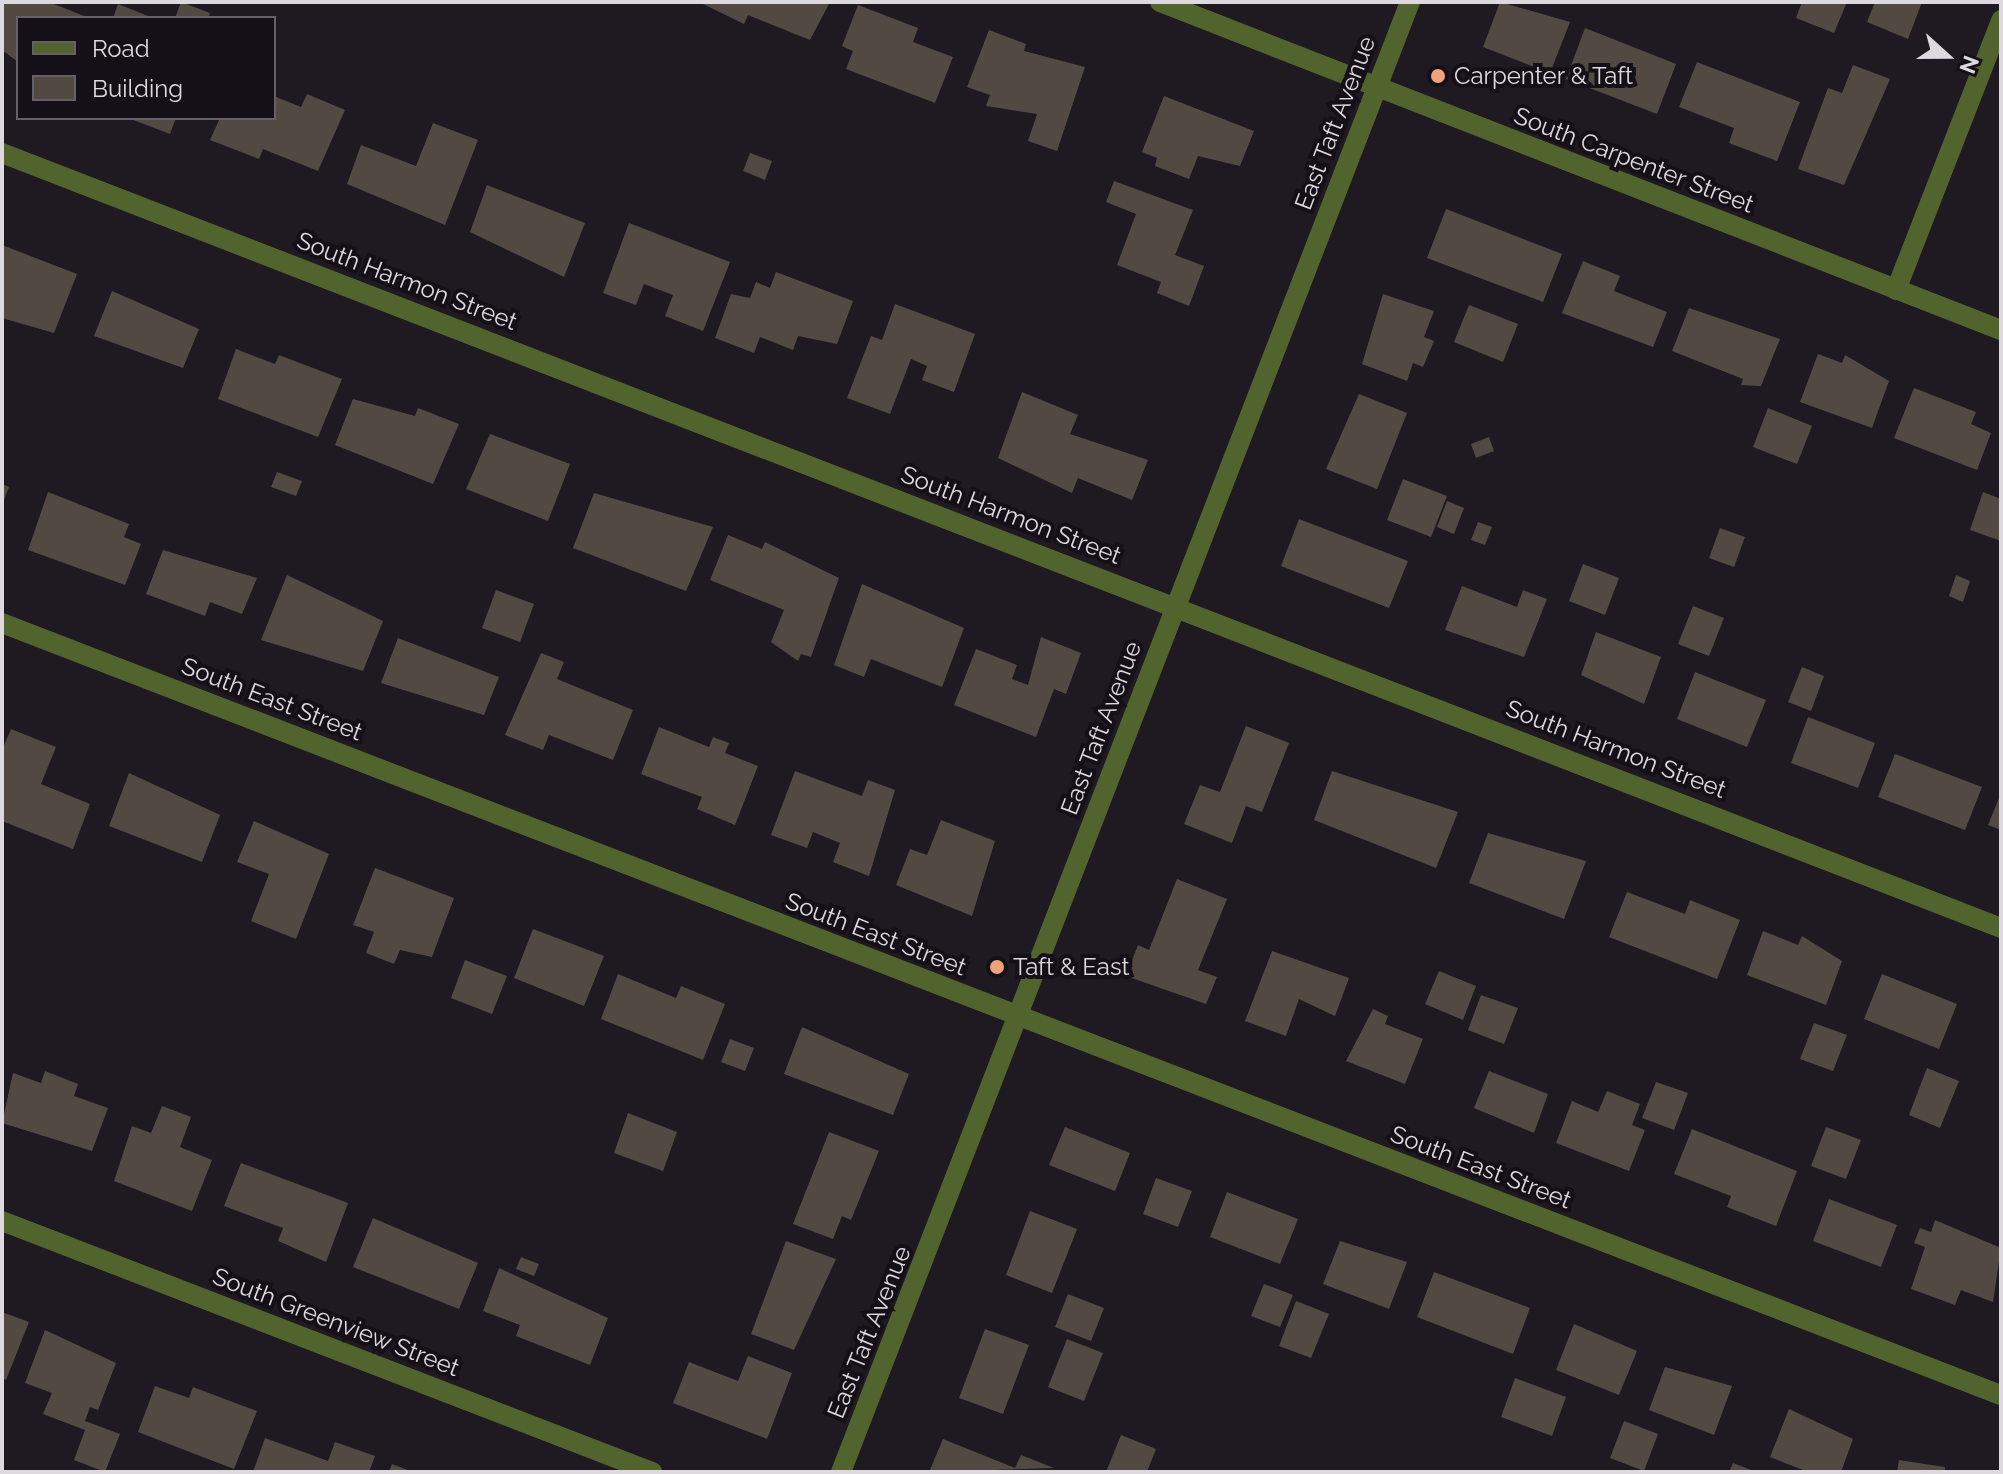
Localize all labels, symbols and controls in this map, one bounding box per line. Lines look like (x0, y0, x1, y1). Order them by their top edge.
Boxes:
legend (16, 16, 276, 120)
north arrow (1907, 16, 1987, 96)
street label: East Taft Avenue (1288, 32, 1382, 214)
text: Road (92, 34, 150, 63)
text: N (1954, 52, 1985, 77)
place label: Carpenter & Taft (1454, 62, 1634, 90)
marker: Carpenter & Taft (1429, 67, 1447, 85)
text: Building (92, 74, 183, 103)
street label: South Carpenter Street (1510, 101, 1758, 219)
street label: South Harmon Street (293, 226, 521, 336)
street label: South Harmon Street (897, 460, 1125, 570)
street label: East Taft Avenue (1054, 637, 1148, 819)
street label: South East Street (178, 651, 366, 747)
street label: South Harmon Street (1502, 694, 1730, 804)
street label: South East Street (782, 886, 970, 982)
place label: Taft & East (1013, 953, 1130, 981)
marker: Taft & East (988, 958, 1006, 976)
street label: South East Street (1387, 1119, 1575, 1215)
street label: East Taft Avenue (821, 1241, 917, 1423)
street label: South Greenview Street (208, 1262, 464, 1382)

